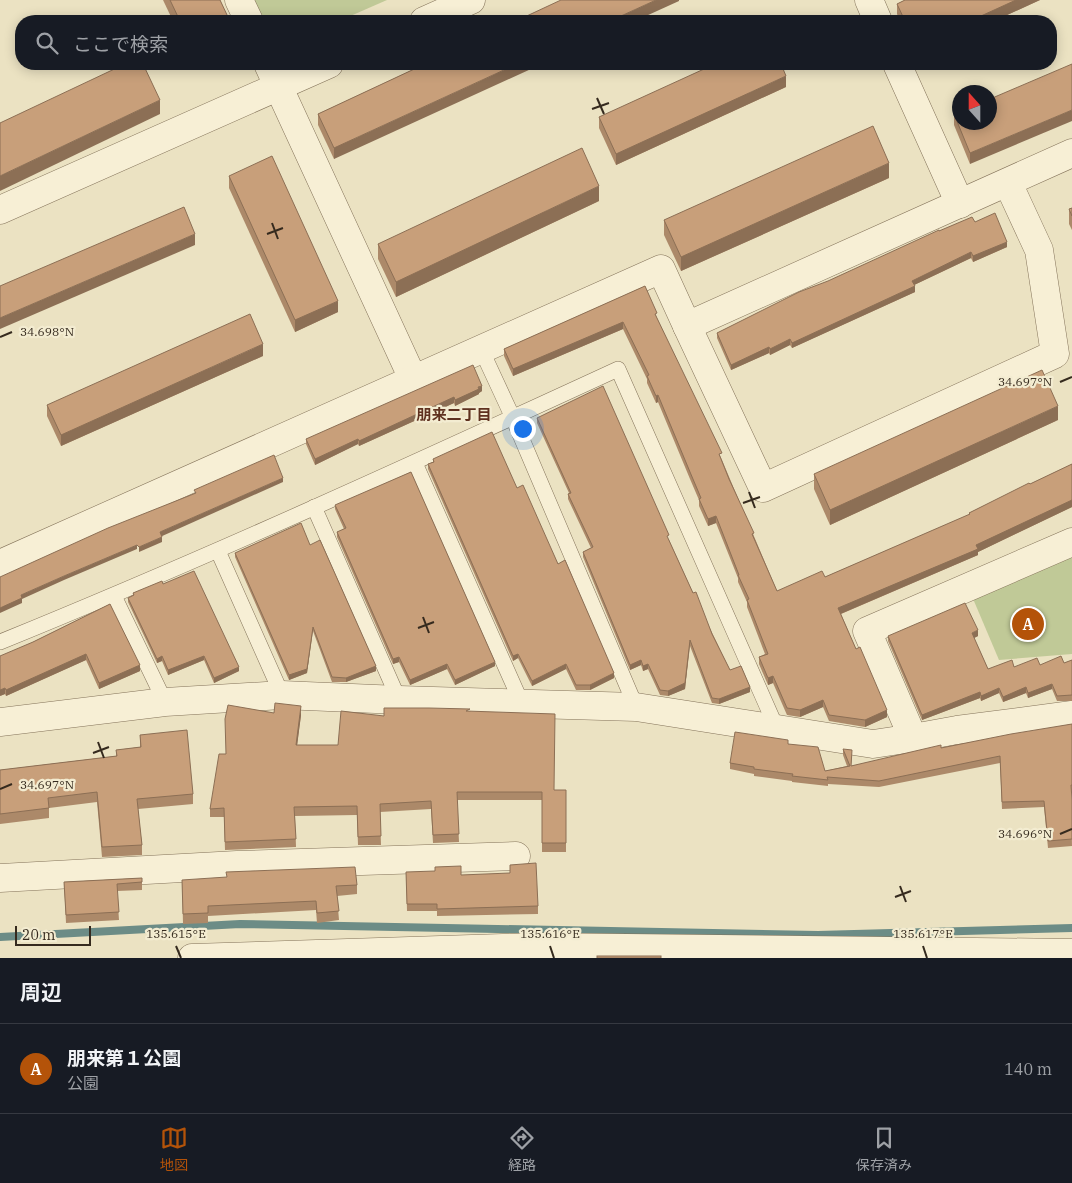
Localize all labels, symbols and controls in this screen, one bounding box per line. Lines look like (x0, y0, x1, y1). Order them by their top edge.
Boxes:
search box (15, 15, 1057, 70)
icon: search (33, 29, 61, 57)
text: ここで検索 (73, 32, 168, 56)
north arrow (952, 85, 997, 130)
text: 34.698°N (20, 324, 74, 339)
text: 34.697°N (998, 374, 1052, 389)
district label: 朋来二丁目 (416, 405, 492, 424)
your location (510, 416, 536, 442)
pin: A (1012, 605, 1044, 643)
text: 34.697°N (20, 777, 74, 792)
text: 34.696°N (998, 826, 1052, 841)
scale bar (15, 923, 91, 946)
text: 20 m (22, 926, 55, 944)
text: 135.615°E (146, 926, 206, 941)
text: 135.616°E (520, 926, 580, 941)
text: 135.617°E (893, 926, 953, 941)
text: 周辺 (20, 978, 62, 1006)
text: 朋来第１公園 (67, 1046, 181, 1070)
text: A (30, 1059, 42, 1079)
text: 140 m (1004, 1059, 1052, 1079)
text: 公園 (67, 1073, 99, 1093)
tab: 地図 (160, 1124, 188, 1174)
tab: 経路 (508, 1124, 536, 1174)
tab: 保存済み (856, 1124, 912, 1174)

